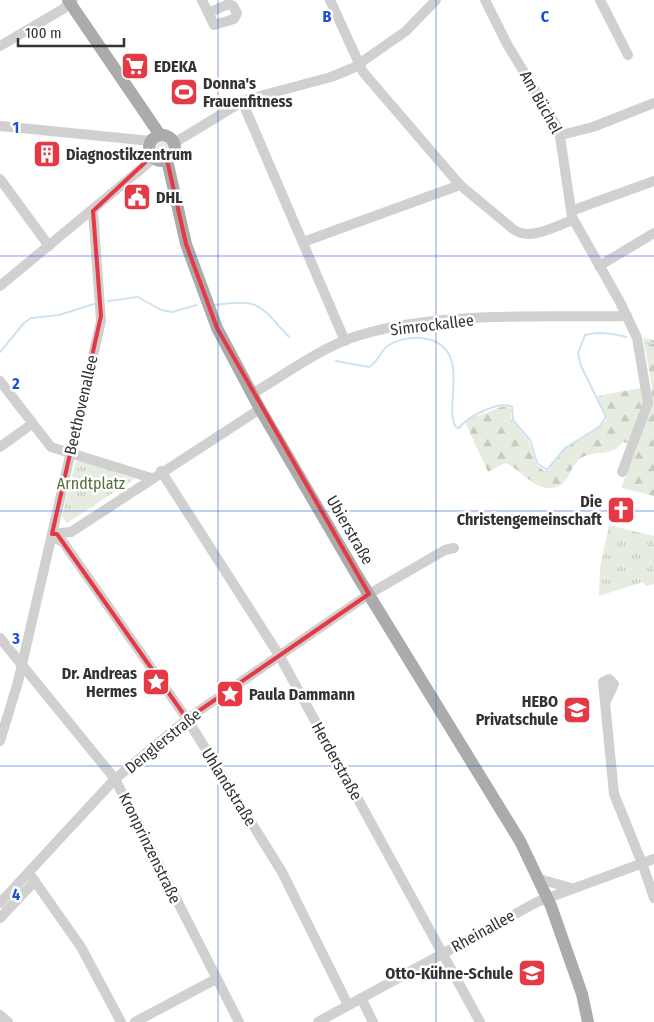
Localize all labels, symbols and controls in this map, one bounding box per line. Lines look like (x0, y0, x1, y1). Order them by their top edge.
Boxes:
text: B (323, 7, 332, 26)
text: C (541, 7, 550, 26)
scale bar (18, 15, 124, 47)
text: 100 m (25, 24, 62, 42)
supermarket icon: EDEKA (120, 51, 150, 81)
place label: EDEKA (154, 57, 197, 76)
street label: Am Büchel (516, 67, 566, 137)
place label: Donna's Frauenfitness (203, 74, 292, 111)
sports icon: Donna's Frauenfitness (169, 77, 199, 107)
text: 1 (13, 118, 19, 137)
building icon: Diagnostikzentrum (32, 139, 62, 169)
place label: Diagnostikzentrum (66, 145, 192, 164)
public building icon: DHL (122, 182, 152, 212)
place label: DHL (156, 188, 183, 207)
street label: Simrockallee (389, 310, 475, 340)
street label: Beethovenallee (60, 353, 102, 457)
text: 2 (11, 374, 20, 393)
park label: Arndtplatz (57, 474, 125, 493)
street label: Ubierstraße (323, 492, 377, 568)
place label: Die Christengemeinschaft (457, 492, 602, 529)
church icon: Die Christengemeinschaft (606, 495, 636, 525)
text: 3 (11, 629, 20, 648)
place label: Dr. Andreas Hermes (62, 664, 137, 701)
place icon: Dr. Andreas Hermes (141, 667, 171, 697)
place icon: Paula Dammann (215, 679, 245, 709)
place label: Paula Dammann (249, 685, 355, 704)
place label: HEBO Privatschule (476, 692, 558, 729)
school or university icon: HEBO Privatschule (562, 695, 592, 725)
street label: Denglerstraße (121, 705, 205, 777)
street label: Herderstraße (308, 719, 366, 803)
street label: Uhlandstraße (198, 745, 260, 830)
street label: Kronprinzenstraße (115, 789, 185, 907)
text: 4 (12, 885, 20, 904)
street label: Rheinallee (448, 906, 518, 956)
school or university icon: Otto-Kühne-Schule (517, 958, 547, 988)
place label: Otto-Kühne-Schule (385, 964, 513, 983)

